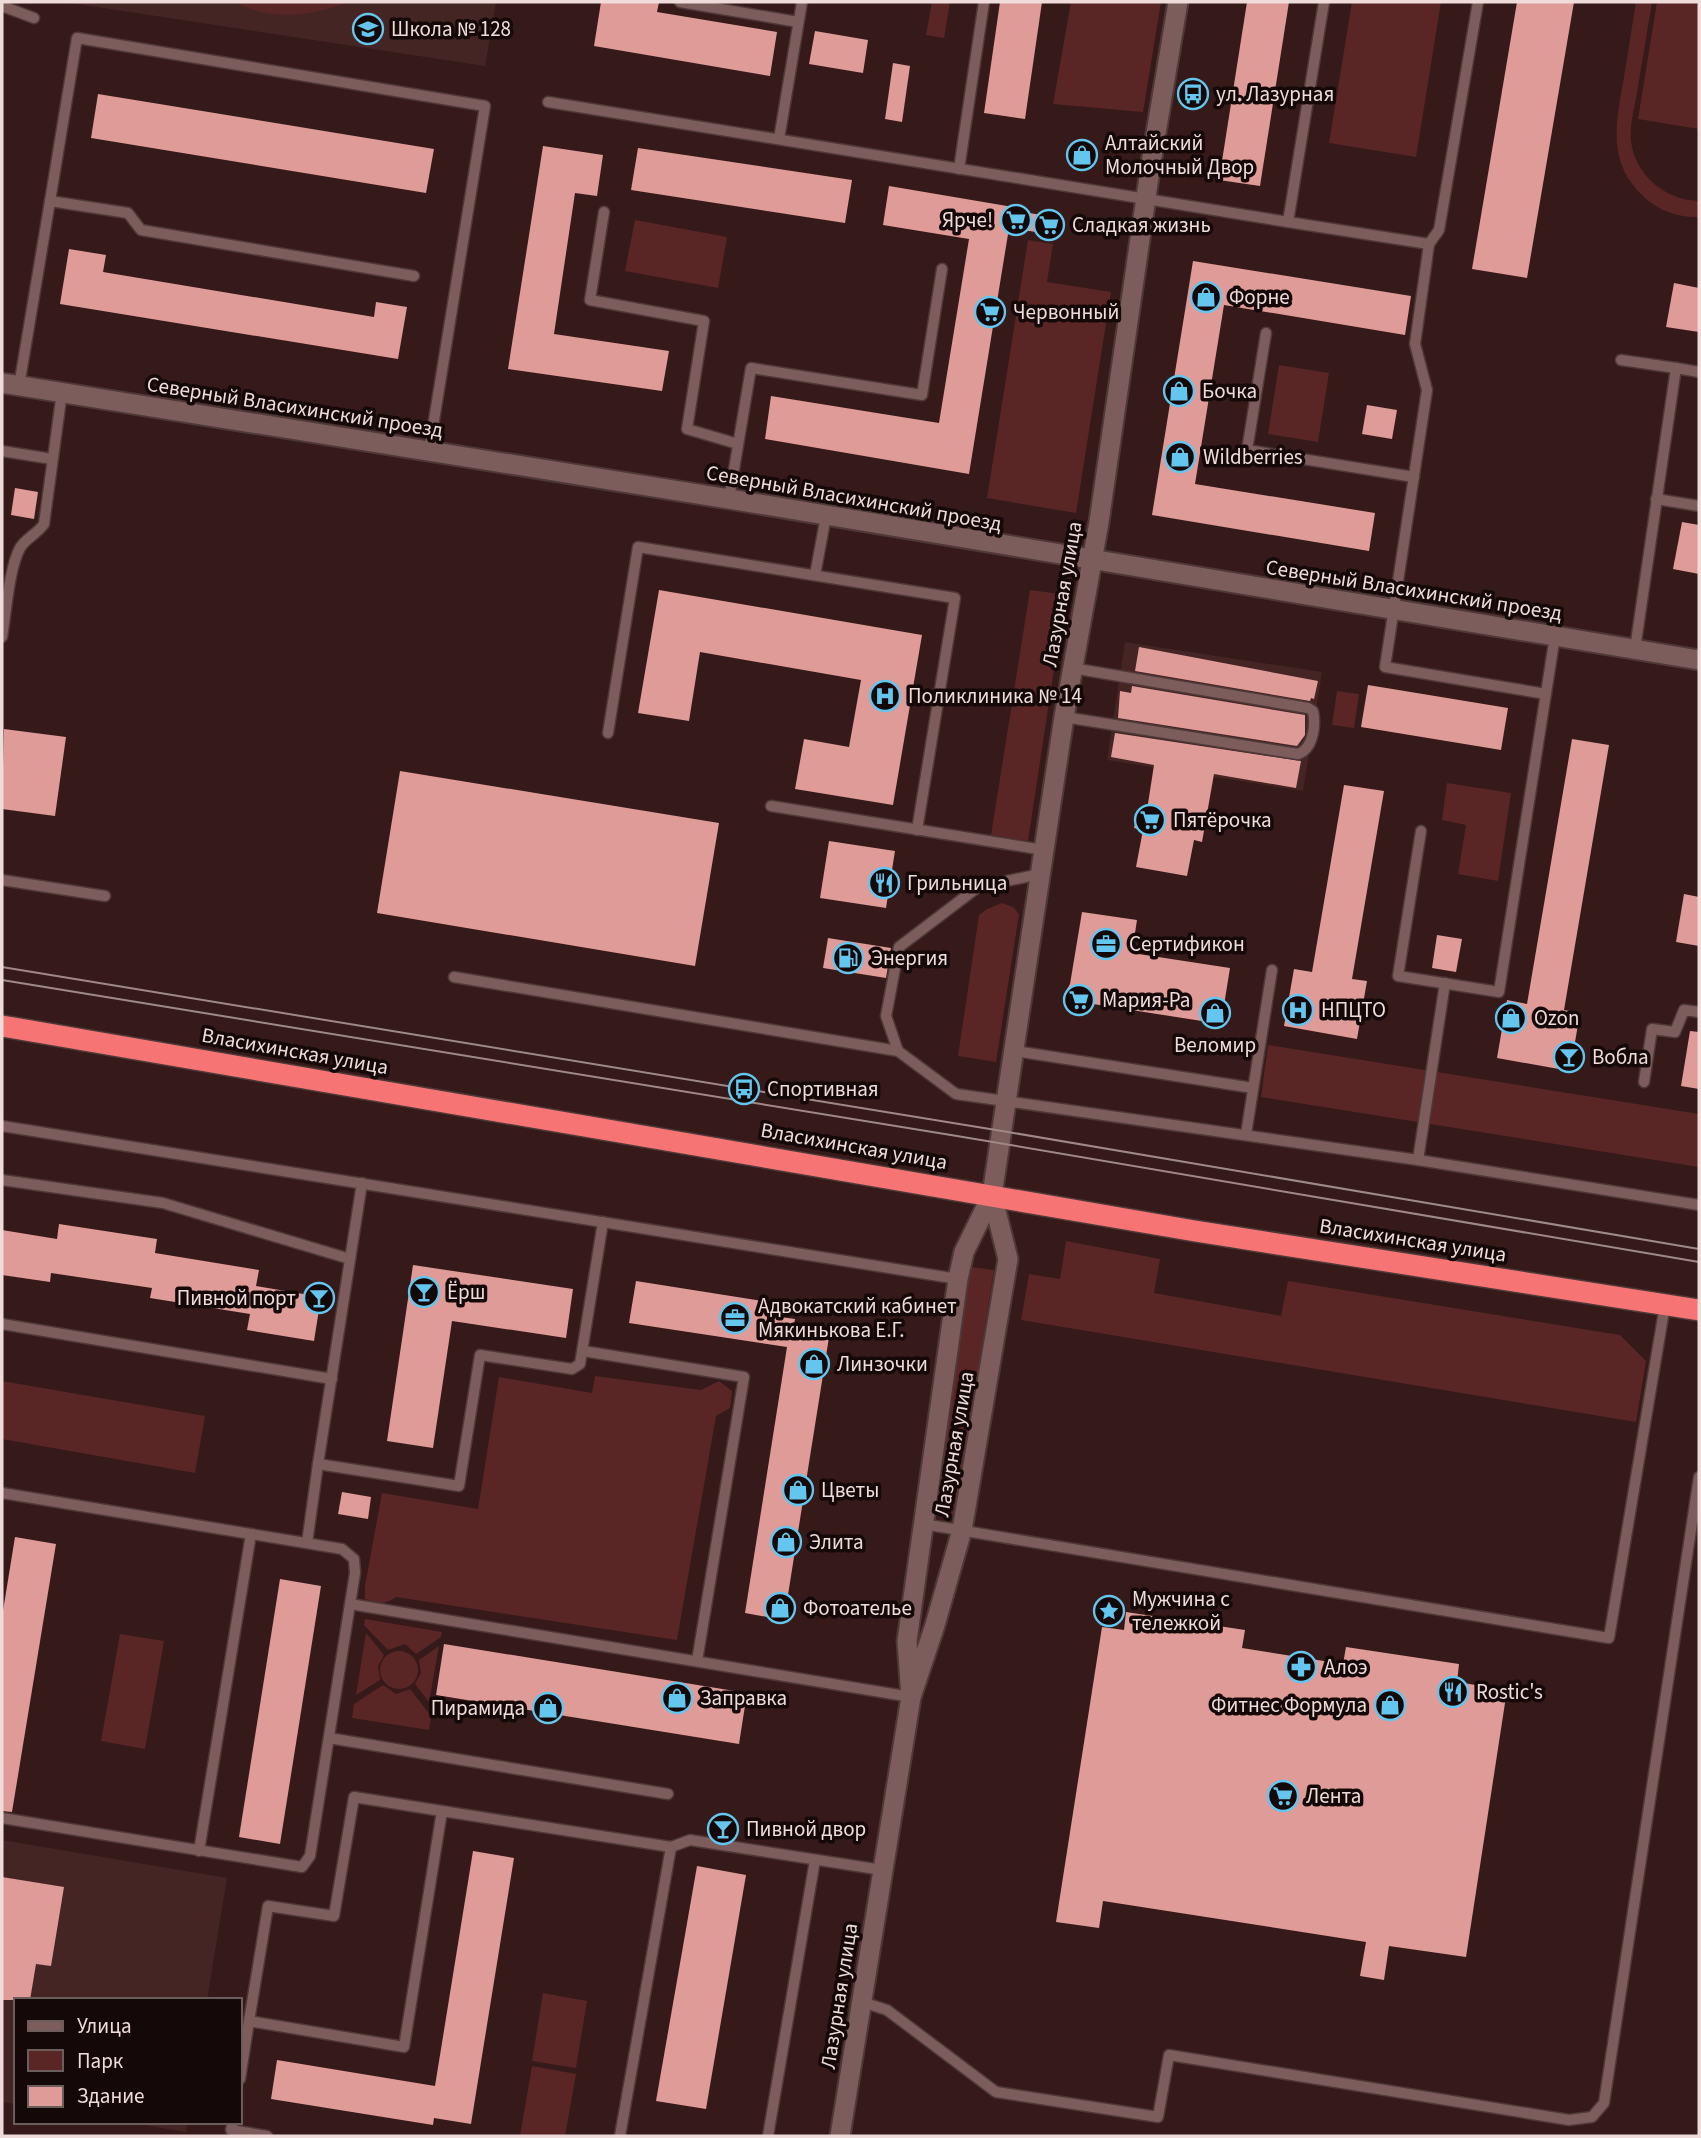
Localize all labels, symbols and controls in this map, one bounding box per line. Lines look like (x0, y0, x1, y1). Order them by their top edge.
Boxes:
school or university icon: Школа № 128 (351, 12, 385, 46)
place label: Школа № 128 (391, 14, 511, 44)
bus stop icon: ул. Лазурная (1176, 77, 1210, 111)
place label: ул. Лазурная (1216, 79, 1334, 109)
place label: Алтайский Молочный Двор (1105, 128, 1254, 182)
shop icon: Алтайский Молочный Двор (1065, 138, 1099, 172)
supermarket icon: Ярче! (999, 203, 1033, 237)
place label: Ярче! (942, 205, 993, 235)
supermarket icon: Сладкая жизнь (1032, 208, 1066, 242)
place label: Сладкая жизнь (1072, 210, 1211, 240)
shop icon: Форне (1189, 280, 1223, 314)
place label: Форне (1229, 282, 1290, 312)
supermarket icon: Червонный (973, 295, 1007, 329)
place label: Червонный (1013, 297, 1119, 327)
street label: Северный Власихинский проезд (145, 369, 445, 445)
shop icon: Бочка (1162, 374, 1196, 408)
place label: Бочка (1202, 376, 1257, 406)
shop icon: Wildberries (1163, 440, 1197, 474)
place label: Wildberries (1203, 442, 1303, 472)
street label: Северный Власихинский проезд (704, 457, 1004, 539)
street label: Лазурная улица (1034, 519, 1090, 669)
street label: Северный Власихинский проезд (1264, 552, 1564, 628)
hospital icon: Поликлиника № 14 (868, 679, 902, 713)
place label: Поликлиника № 14 (908, 681, 1082, 711)
supermarket icon: Пятёрочка (1133, 803, 1167, 837)
place label: Пятёрочка (1173, 805, 1272, 835)
restaurant icon: Грильница (867, 866, 901, 900)
place label: Грильница (907, 868, 1007, 898)
office icon: Сертификон (1089, 927, 1123, 961)
place label: Сертификон (1129, 929, 1245, 959)
fuel station icon: Энергия (831, 941, 865, 975)
place label: Энергия (871, 943, 948, 973)
supermarket icon: Мария-Ра (1062, 983, 1096, 1017)
place label: Мария-Ра (1102, 985, 1190, 1015)
hospital icon: НПЦТО (1281, 993, 1315, 1027)
place label: НПЦТО (1321, 995, 1386, 1025)
shop icon: Веломир (1198, 996, 1232, 1030)
shop icon: Ozon (1494, 1001, 1528, 1035)
place label: Ozon (1534, 1003, 1579, 1033)
street label: Власихинская улица (199, 1020, 391, 1082)
place label: Веломир (1174, 1030, 1256, 1060)
bar icon: Вобла (1552, 1040, 1586, 1074)
place label: Вобла (1592, 1042, 1649, 1072)
bus stop icon: Спортивная (727, 1072, 761, 1106)
place label: Спортивная (767, 1074, 879, 1104)
street label: Власихинская улица (758, 1115, 950, 1177)
street label: Власихинская улица (1317, 1210, 1509, 1270)
bar icon: Ёрш (407, 1275, 441, 1309)
place label: Ёрш (447, 1277, 485, 1307)
bar icon: Пивной порт (302, 1281, 336, 1315)
place label: Пивной порт (177, 1283, 296, 1313)
place label: Адвокатский кабинет Мякинькова Е.Г. (758, 1291, 957, 1345)
office icon: Адвокатский кабинет Мякинькова Е.Г. (718, 1301, 752, 1335)
shop icon: Линзочки (797, 1347, 831, 1381)
place label: Линзочки (837, 1349, 928, 1379)
street label: Лазурная улица (926, 1369, 982, 1519)
shop icon: Цветы (781, 1473, 815, 1507)
place label: Цветы (821, 1475, 879, 1505)
shop icon: Элита (769, 1525, 803, 1559)
place label: Элита (809, 1527, 864, 1557)
place label: Мужчина с тележкой (1132, 1584, 1230, 1638)
shop icon: Фотоателье (763, 1591, 797, 1625)
place label: Фотоателье (803, 1593, 912, 1623)
place icon: Мужчина с тележкой (1092, 1594, 1126, 1628)
pharmacy icon: Алоэ (1284, 1650, 1318, 1684)
place label: Алоэ (1324, 1652, 1368, 1682)
restaurant icon: Rostic's (1436, 1675, 1470, 1709)
place label: Rostic's (1476, 1677, 1543, 1707)
shop icon: Заправка (660, 1681, 694, 1715)
place label: Заправка (700, 1683, 787, 1713)
shop icon: Фитнес Формула (1373, 1688, 1407, 1722)
place label: Фитнес Формула (1211, 1690, 1367, 1720)
shop icon: Пирамида (531, 1691, 565, 1725)
place label: Пирамида (431, 1693, 525, 1723)
supermarket icon: Лента (1266, 1779, 1300, 1813)
place label: Лента (1306, 1781, 1361, 1811)
bar icon: Пивной двор (706, 1812, 740, 1846)
place label: Пивной двор (746, 1814, 866, 1844)
street label: Лазурная улица (813, 1921, 865, 2071)
legend (14, 1998, 242, 2124)
text: Улица (77, 2011, 132, 2041)
text: Парк (77, 2046, 124, 2076)
text: Здание (77, 2081, 145, 2111)

